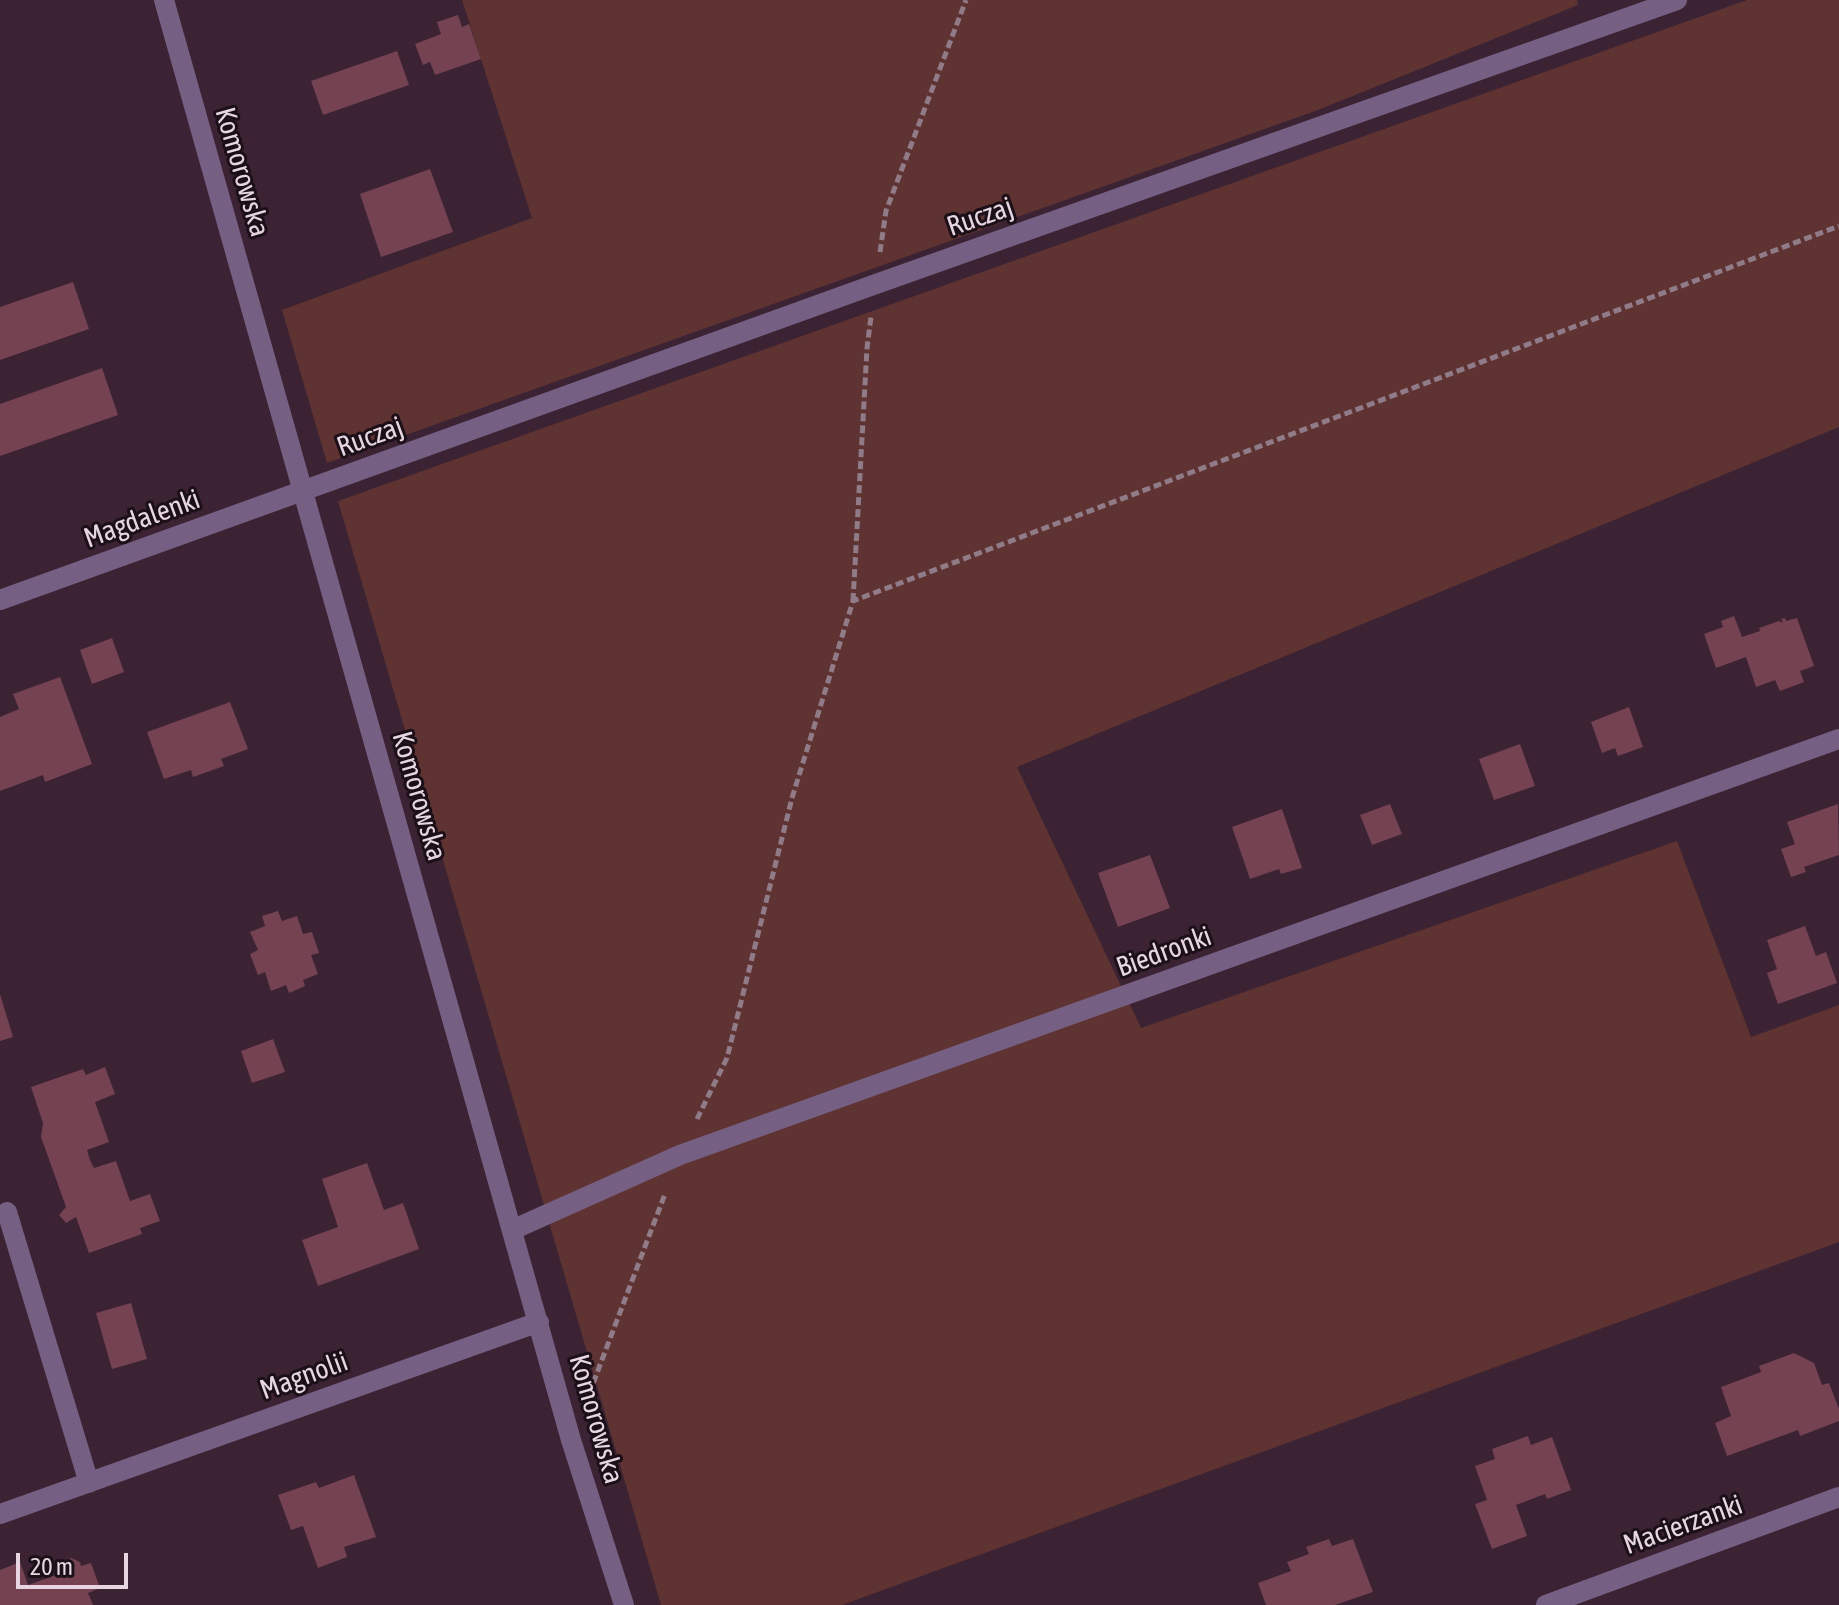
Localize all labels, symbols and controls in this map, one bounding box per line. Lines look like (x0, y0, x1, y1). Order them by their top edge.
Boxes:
street label: Komorowska (208, 104, 276, 240)
street label: Ruczaj (943, 190, 1017, 244)
street label: Ruczaj (333, 410, 407, 464)
street label: Magdalenki (79, 483, 205, 555)
street label: Komorowska (385, 728, 453, 864)
street label: Biedronki (1112, 919, 1216, 985)
street label: Magnolii (256, 1345, 352, 1407)
street label: Komorowska (562, 1351, 630, 1487)
street label: Macierzanki (1619, 1488, 1747, 1562)
scale bar (20, 1537, 132, 1587)
text: 20 m (30, 1553, 73, 1580)

